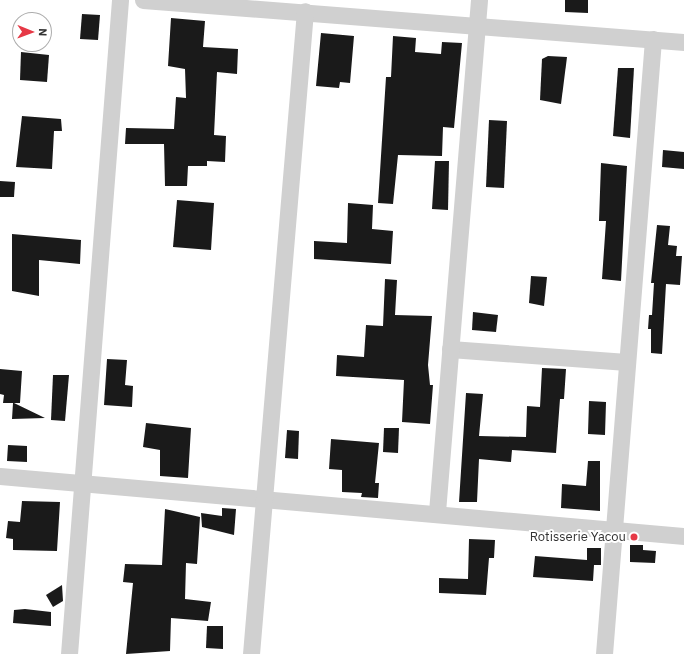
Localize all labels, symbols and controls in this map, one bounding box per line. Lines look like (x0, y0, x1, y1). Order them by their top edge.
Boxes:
north arrow (12, 12, 52, 52)
text: N (36, 28, 50, 36)
place label: Rotisserie Yacou (530, 529, 626, 545)
marker: Rotisserie Yacou (629, 532, 639, 542)

